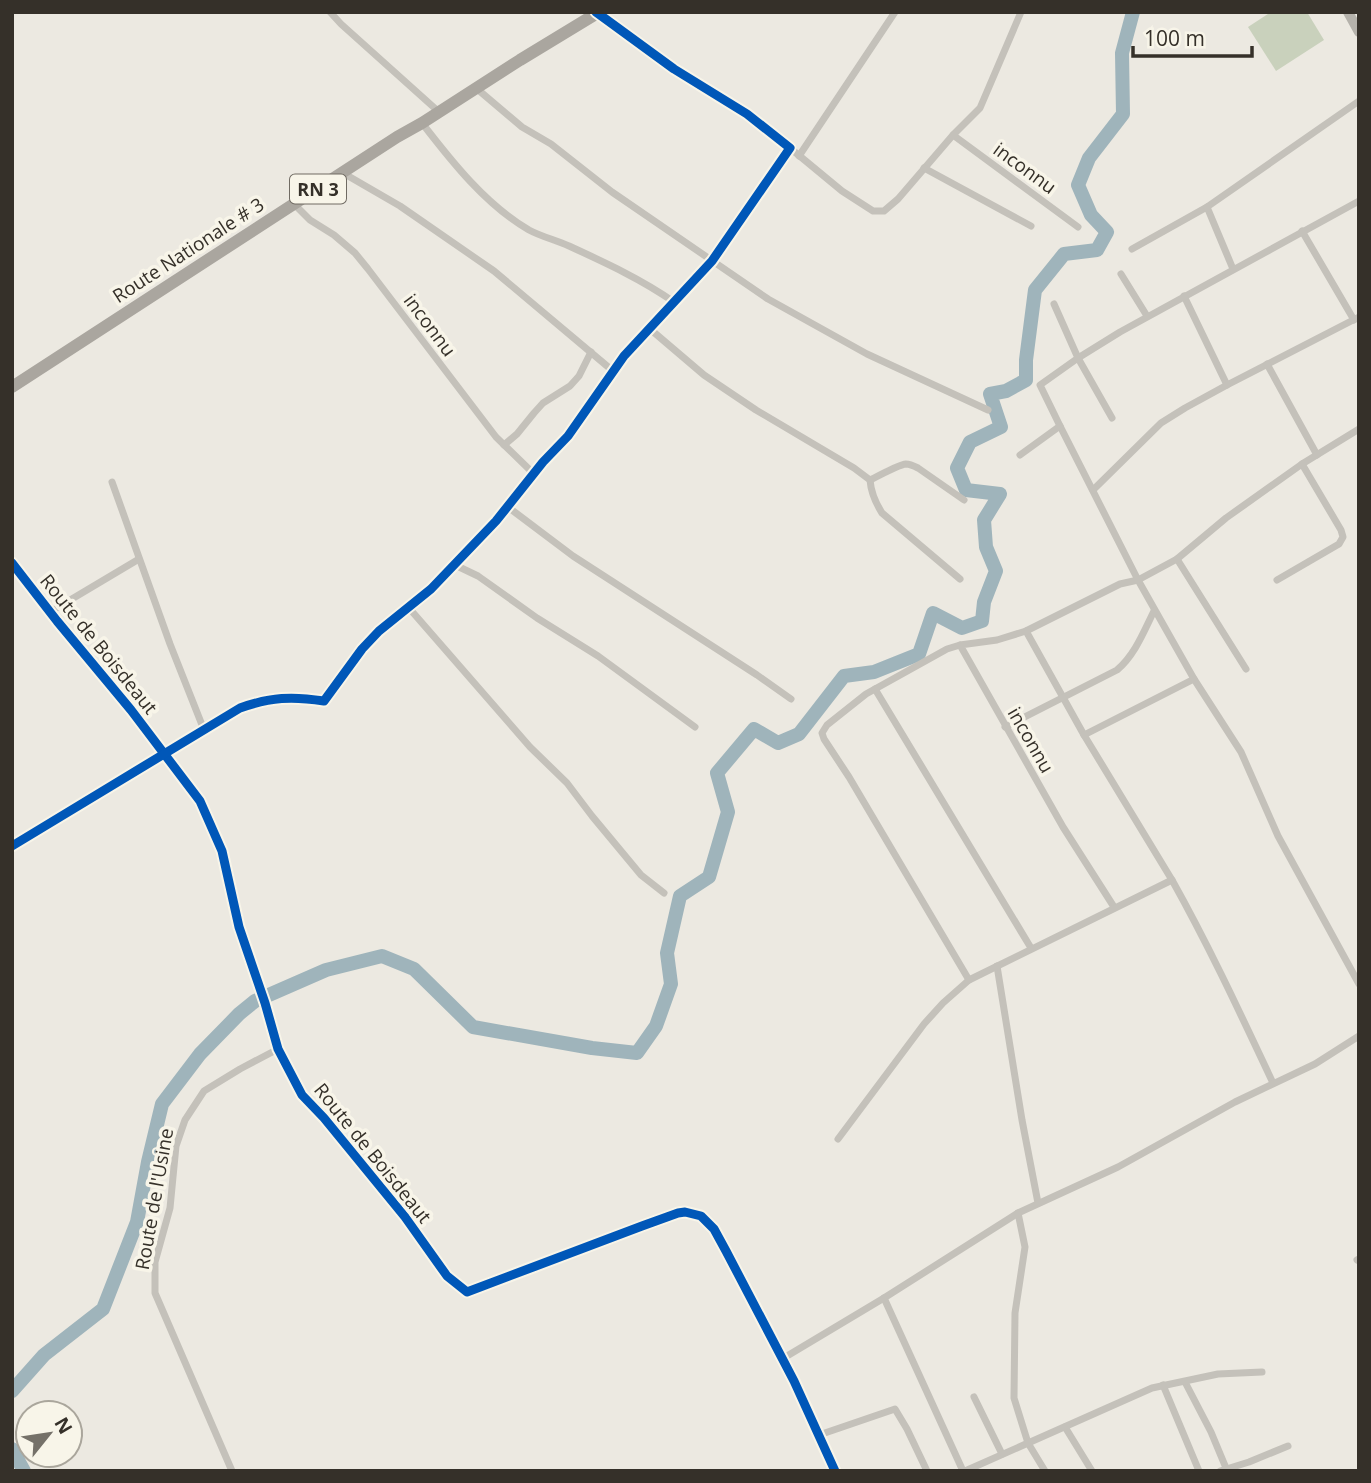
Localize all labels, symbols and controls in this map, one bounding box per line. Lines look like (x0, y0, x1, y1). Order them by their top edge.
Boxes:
scale bar (1133, 14, 1252, 58)
text: 100 m (1144, 24, 1205, 52)
street label: inconnu (988, 136, 1062, 200)
road number: RN 3 (290, 174, 346, 204)
street label: Route Nationale # 3 (107, 191, 269, 309)
street label: inconnu (398, 288, 462, 362)
street label: Route de Boisdeaut (34, 568, 164, 720)
street label: inconnu (1002, 702, 1060, 778)
street label: Route de Boisdeaut (308, 1077, 438, 1229)
street label: Route de l'Usine (129, 1126, 179, 1272)
north arrow (14, 1399, 84, 1469)
text: N (49, 1412, 79, 1439)

